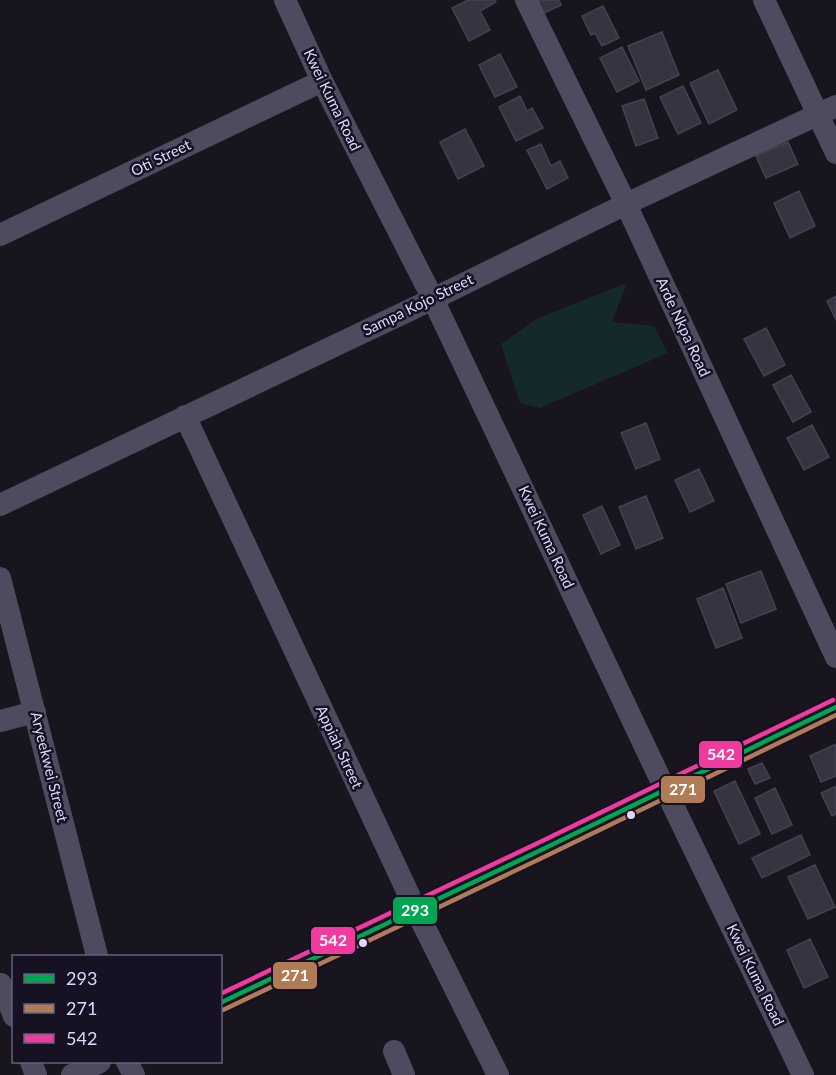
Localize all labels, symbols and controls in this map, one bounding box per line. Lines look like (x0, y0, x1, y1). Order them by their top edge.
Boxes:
street label: Kwei Kuma Road (300, 46, 365, 153)
street label: Oti Street (128, 135, 194, 179)
street label: Sampa Kojo Street (359, 269, 476, 339)
street label: Arde Nkpa Road (653, 274, 715, 379)
street label: Kwei Kuma Road (515, 482, 579, 591)
street label: Appiah Street (313, 702, 367, 792)
street label: Aryeekwei Street (28, 710, 73, 824)
line badge: 542 (698, 740, 743, 769)
text: 542 (707, 744, 735, 763)
line badge: 271 (660, 775, 706, 804)
text: 271 (669, 779, 697, 798)
unlabelled marker (625, 809, 637, 821)
line badge: 293 (392, 896, 438, 925)
text: 293 (401, 900, 429, 919)
street label: Kwei Kuma Road (723, 921, 788, 1028)
line badge: 542 (310, 926, 356, 955)
text: 542 (319, 930, 347, 949)
unlabelled marker (357, 937, 369, 949)
legend (12, 955, 222, 1063)
line badge: 271 (272, 961, 318, 990)
text: 271 (281, 965, 309, 984)
text: 293 (66, 967, 97, 989)
text: 271 (66, 997, 97, 1019)
text: 542 (66, 1027, 97, 1049)

